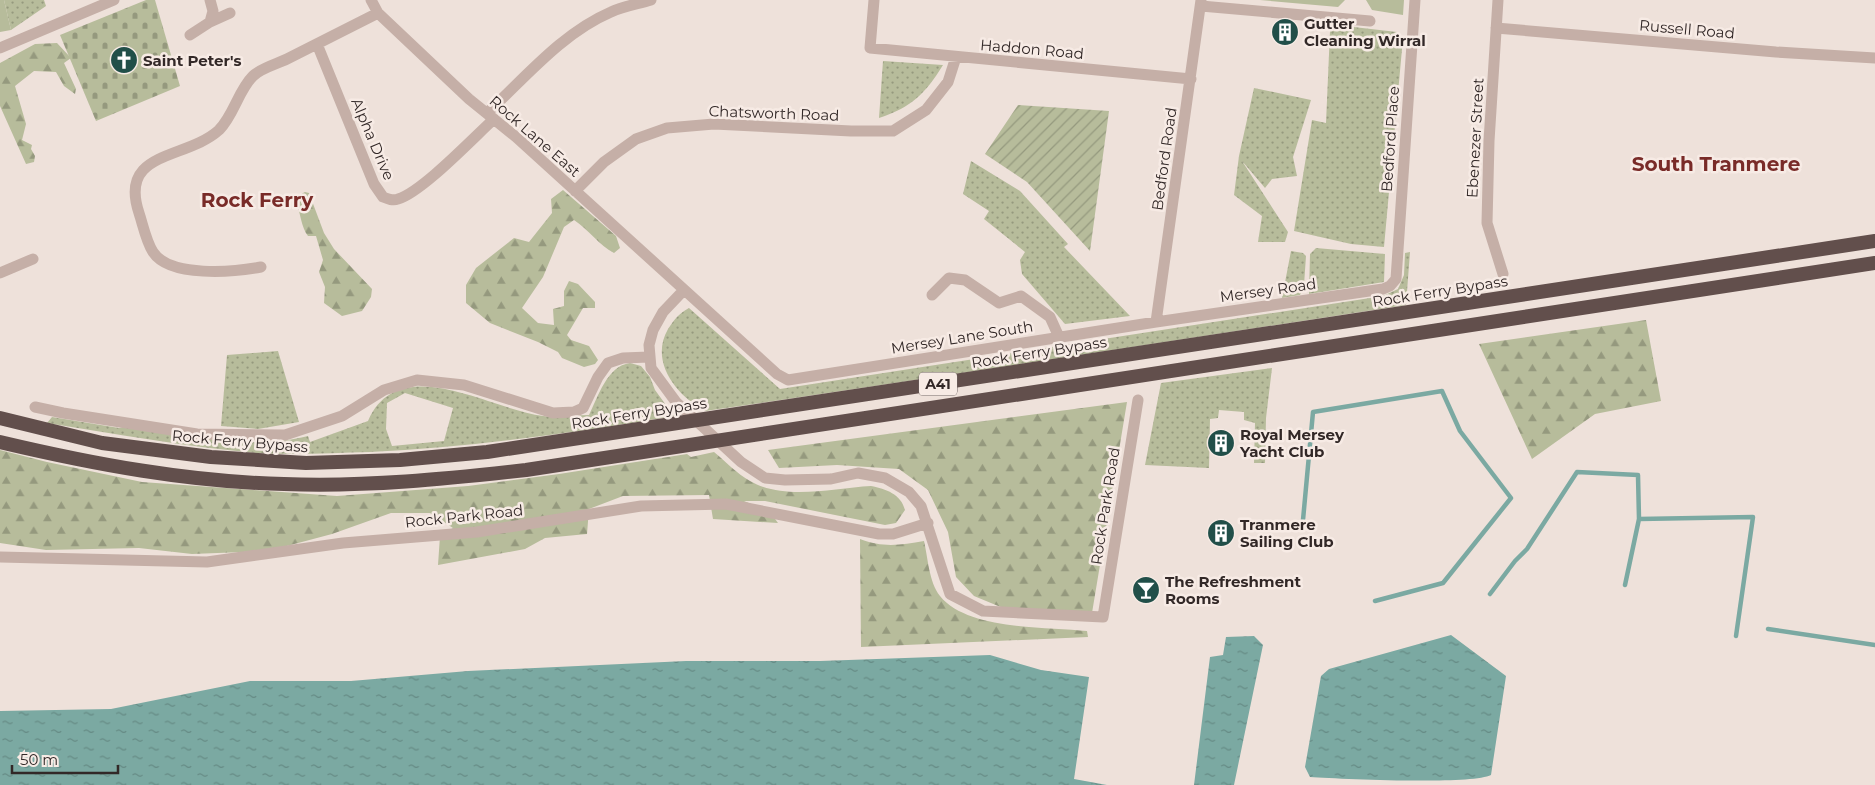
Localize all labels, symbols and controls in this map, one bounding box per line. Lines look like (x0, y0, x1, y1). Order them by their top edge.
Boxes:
place label: Gutter Cleaning Wirral (1304, 14, 1426, 50)
street label: Russell Road (1638, 15, 1736, 43)
building icon: Gutter Cleaning Wirral (1270, 17, 1300, 47)
street label: Haddon Road (979, 35, 1085, 63)
church icon: Saint Peter's (109, 45, 139, 75)
place label: Saint Peter's (143, 51, 241, 70)
street label: Ebenezer Street (1462, 77, 1488, 199)
street label: Bedford Place (1377, 86, 1403, 192)
street label: Rock Lane East (486, 91, 584, 181)
street label: Alpha Drive (347, 95, 399, 183)
street label: Chatsworth Road (708, 101, 840, 125)
street label: Bedford Road (1147, 106, 1181, 212)
district label: South Tranmere (1632, 152, 1800, 176)
district label: Rock Ferry (201, 188, 314, 212)
street label: Rock Ferry Bypass (1371, 271, 1509, 311)
street label: Mersey Road (1219, 274, 1317, 306)
street label: Mersey Lane South (890, 316, 1034, 358)
street label: Rock Ferry Bypass (970, 332, 1108, 372)
road number: A41 (919, 372, 957, 396)
street label: Rock Ferry Bypass (570, 393, 708, 433)
place label: Royal Mersey Yacht Club (1239, 425, 1345, 461)
street label: Rock Ferry Bypass (171, 426, 309, 456)
building icon: Royal Mersey Yacht Club (1206, 428, 1236, 458)
street label: Rock Park Road (1086, 446, 1124, 566)
street label: Rock Park Road (404, 500, 524, 532)
place label: Tranmere Sailing Club (1240, 515, 1334, 551)
building icon: Tranmere Sailing Club (1206, 518, 1236, 548)
place label: The Refreshment Rooms (1165, 572, 1301, 608)
bar icon: The Refreshment Rooms (1131, 575, 1161, 605)
scale bar (12, 742, 119, 774)
text: 50 m (20, 750, 58, 769)

